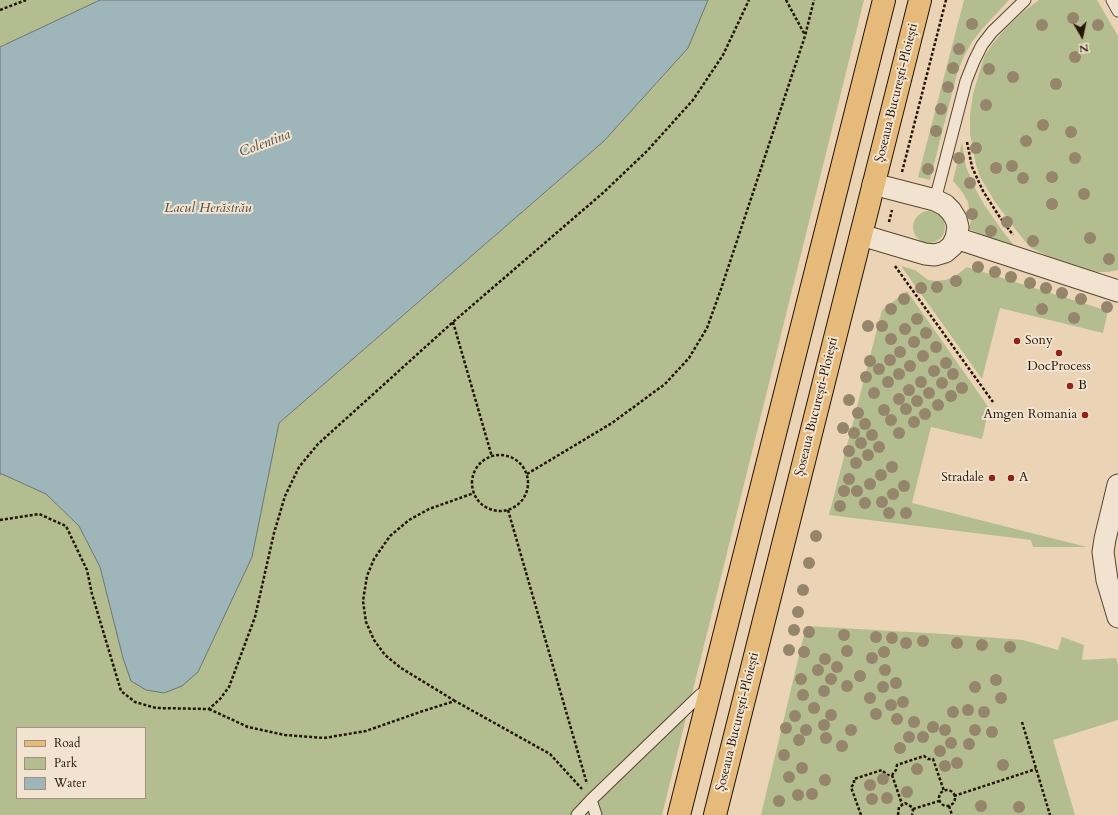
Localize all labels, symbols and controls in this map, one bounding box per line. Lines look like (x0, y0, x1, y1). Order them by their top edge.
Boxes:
north arrow (1062, 16, 1102, 56)
street label: Șoseaua București-Ploiești (872, 22, 922, 164)
text: N (1078, 40, 1090, 56)
water label: Colentina (237, 127, 293, 161)
water label: Lacul Herăstrău (164, 201, 252, 217)
place label: Sony (1025, 333, 1053, 349)
street label: Șoseaua București-Ploiești (792, 336, 842, 478)
marker: Sony (1012, 336, 1022, 346)
marker: DocProcess (1054, 348, 1064, 358)
place label: DocProcess (1027, 359, 1091, 375)
place label: B (1078, 378, 1087, 394)
marker: B (1065, 381, 1075, 391)
place label: Amgen Romania (983, 407, 1077, 423)
marker: Amgen Romania (1080, 410, 1090, 420)
place label: Stradale (941, 470, 984, 486)
place label: A (1019, 470, 1028, 486)
marker: Stradale (987, 473, 997, 483)
marker: A (1006, 473, 1016, 483)
street label: Șoseaua București-Ploiești (713, 651, 763, 793)
legend (16, 727, 146, 799)
text: Road (54, 735, 80, 751)
text: Park (54, 755, 77, 771)
text: Water (54, 775, 86, 791)

